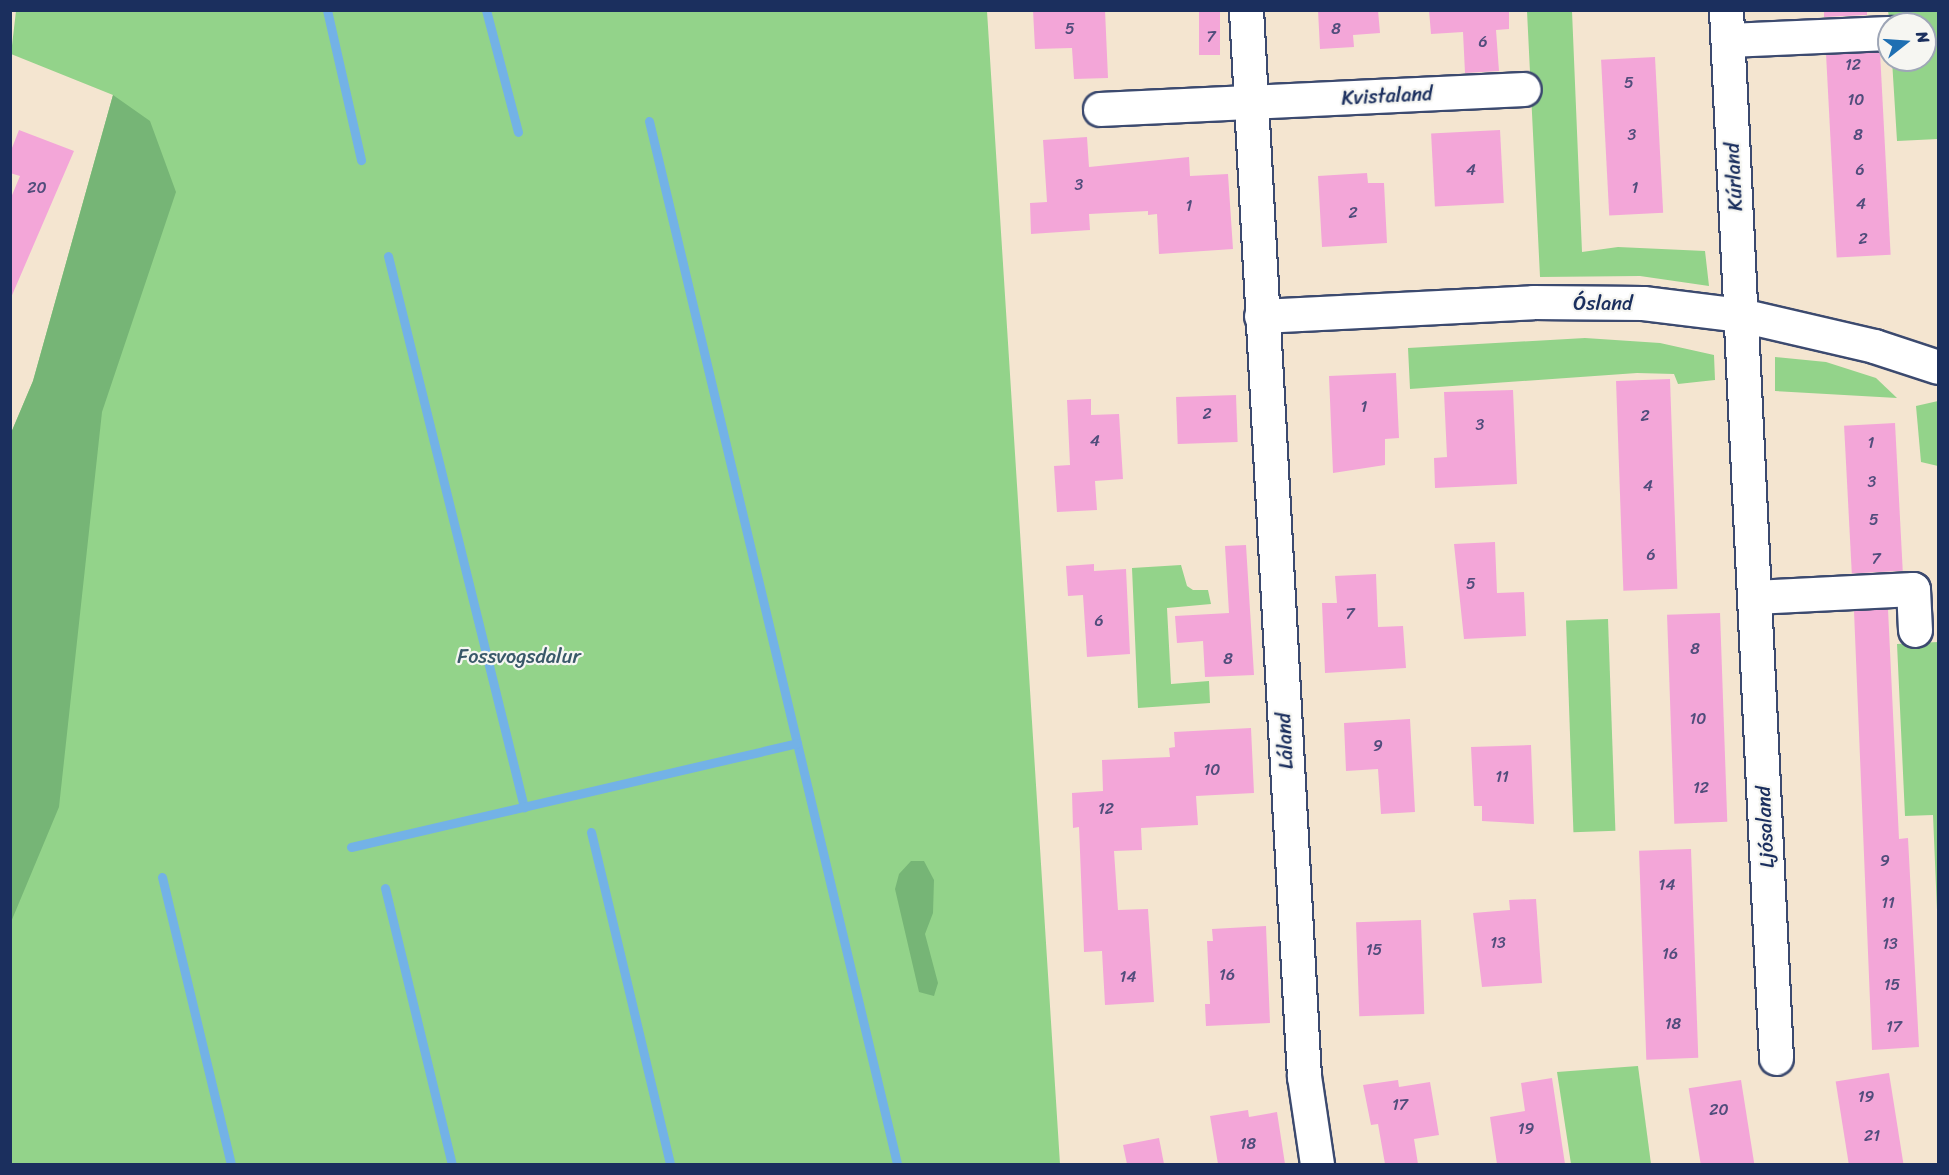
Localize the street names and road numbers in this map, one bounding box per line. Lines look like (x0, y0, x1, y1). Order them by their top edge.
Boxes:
street label: Kvistaland (1341, 82, 1433, 110)
street label: Kúrland (1720, 142, 1748, 212)
street label: Ósland (1573, 291, 1633, 315)
street label: Láland (1272, 712, 1298, 770)
street label: Ljósaland (1751, 785, 1779, 869)

